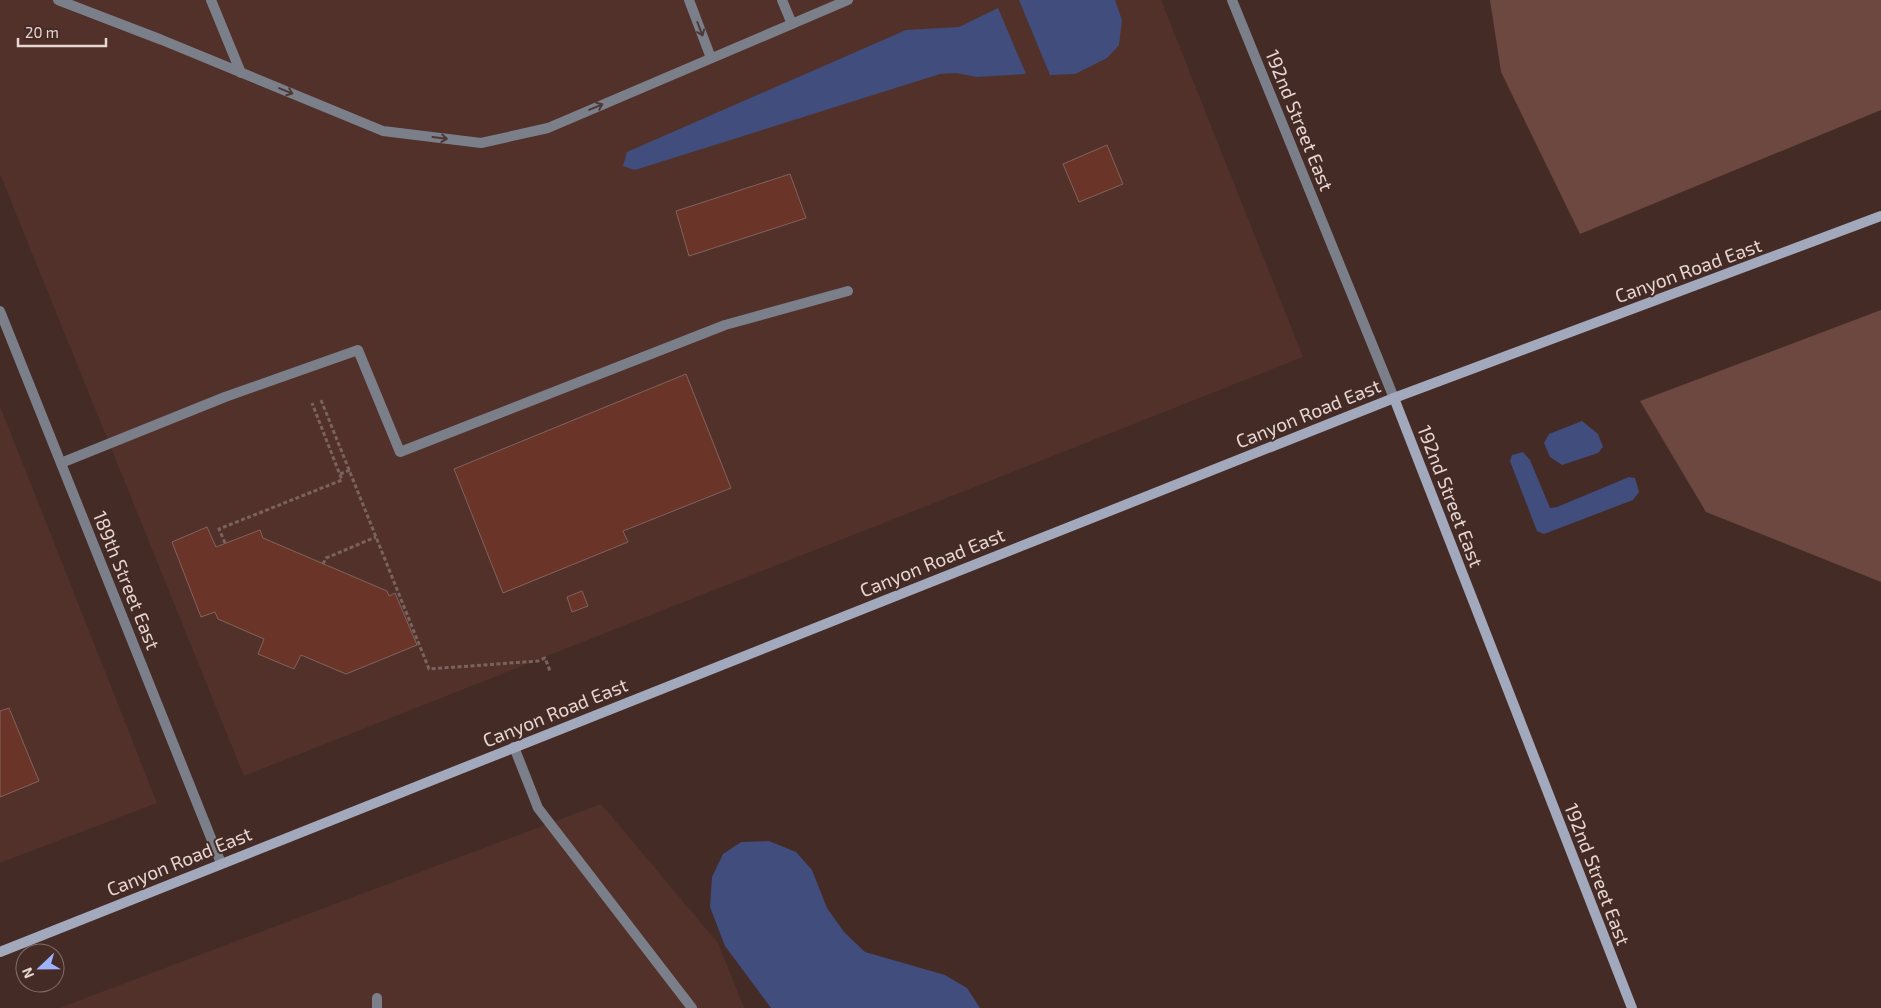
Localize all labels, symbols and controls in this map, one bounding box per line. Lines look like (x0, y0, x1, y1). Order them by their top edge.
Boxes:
scale bar (18, 15, 105, 47)
one-way arrow (696, 21, 705, 36)
text: 20 m (25, 23, 59, 41)
street label: 192nd Street East (1261, 46, 1339, 194)
one-way arrow (278, 87, 293, 97)
one-way arrow (588, 102, 603, 112)
one-way arrow (432, 133, 448, 143)
street label: Canyon Road East (1612, 233, 1764, 307)
street label: Canyon Road East (1232, 373, 1384, 453)
street label: 192nd Street East (1413, 422, 1489, 570)
street label: 189th Street East (89, 507, 165, 653)
street label: Canyon Road East (856, 522, 1008, 602)
street label: Canyon Road East (479, 672, 631, 752)
street label: 192nd Street East (1560, 800, 1636, 948)
street label: Canyon Road East (103, 821, 255, 901)
north arrow (15, 943, 65, 993)
text: N (18, 965, 37, 981)

